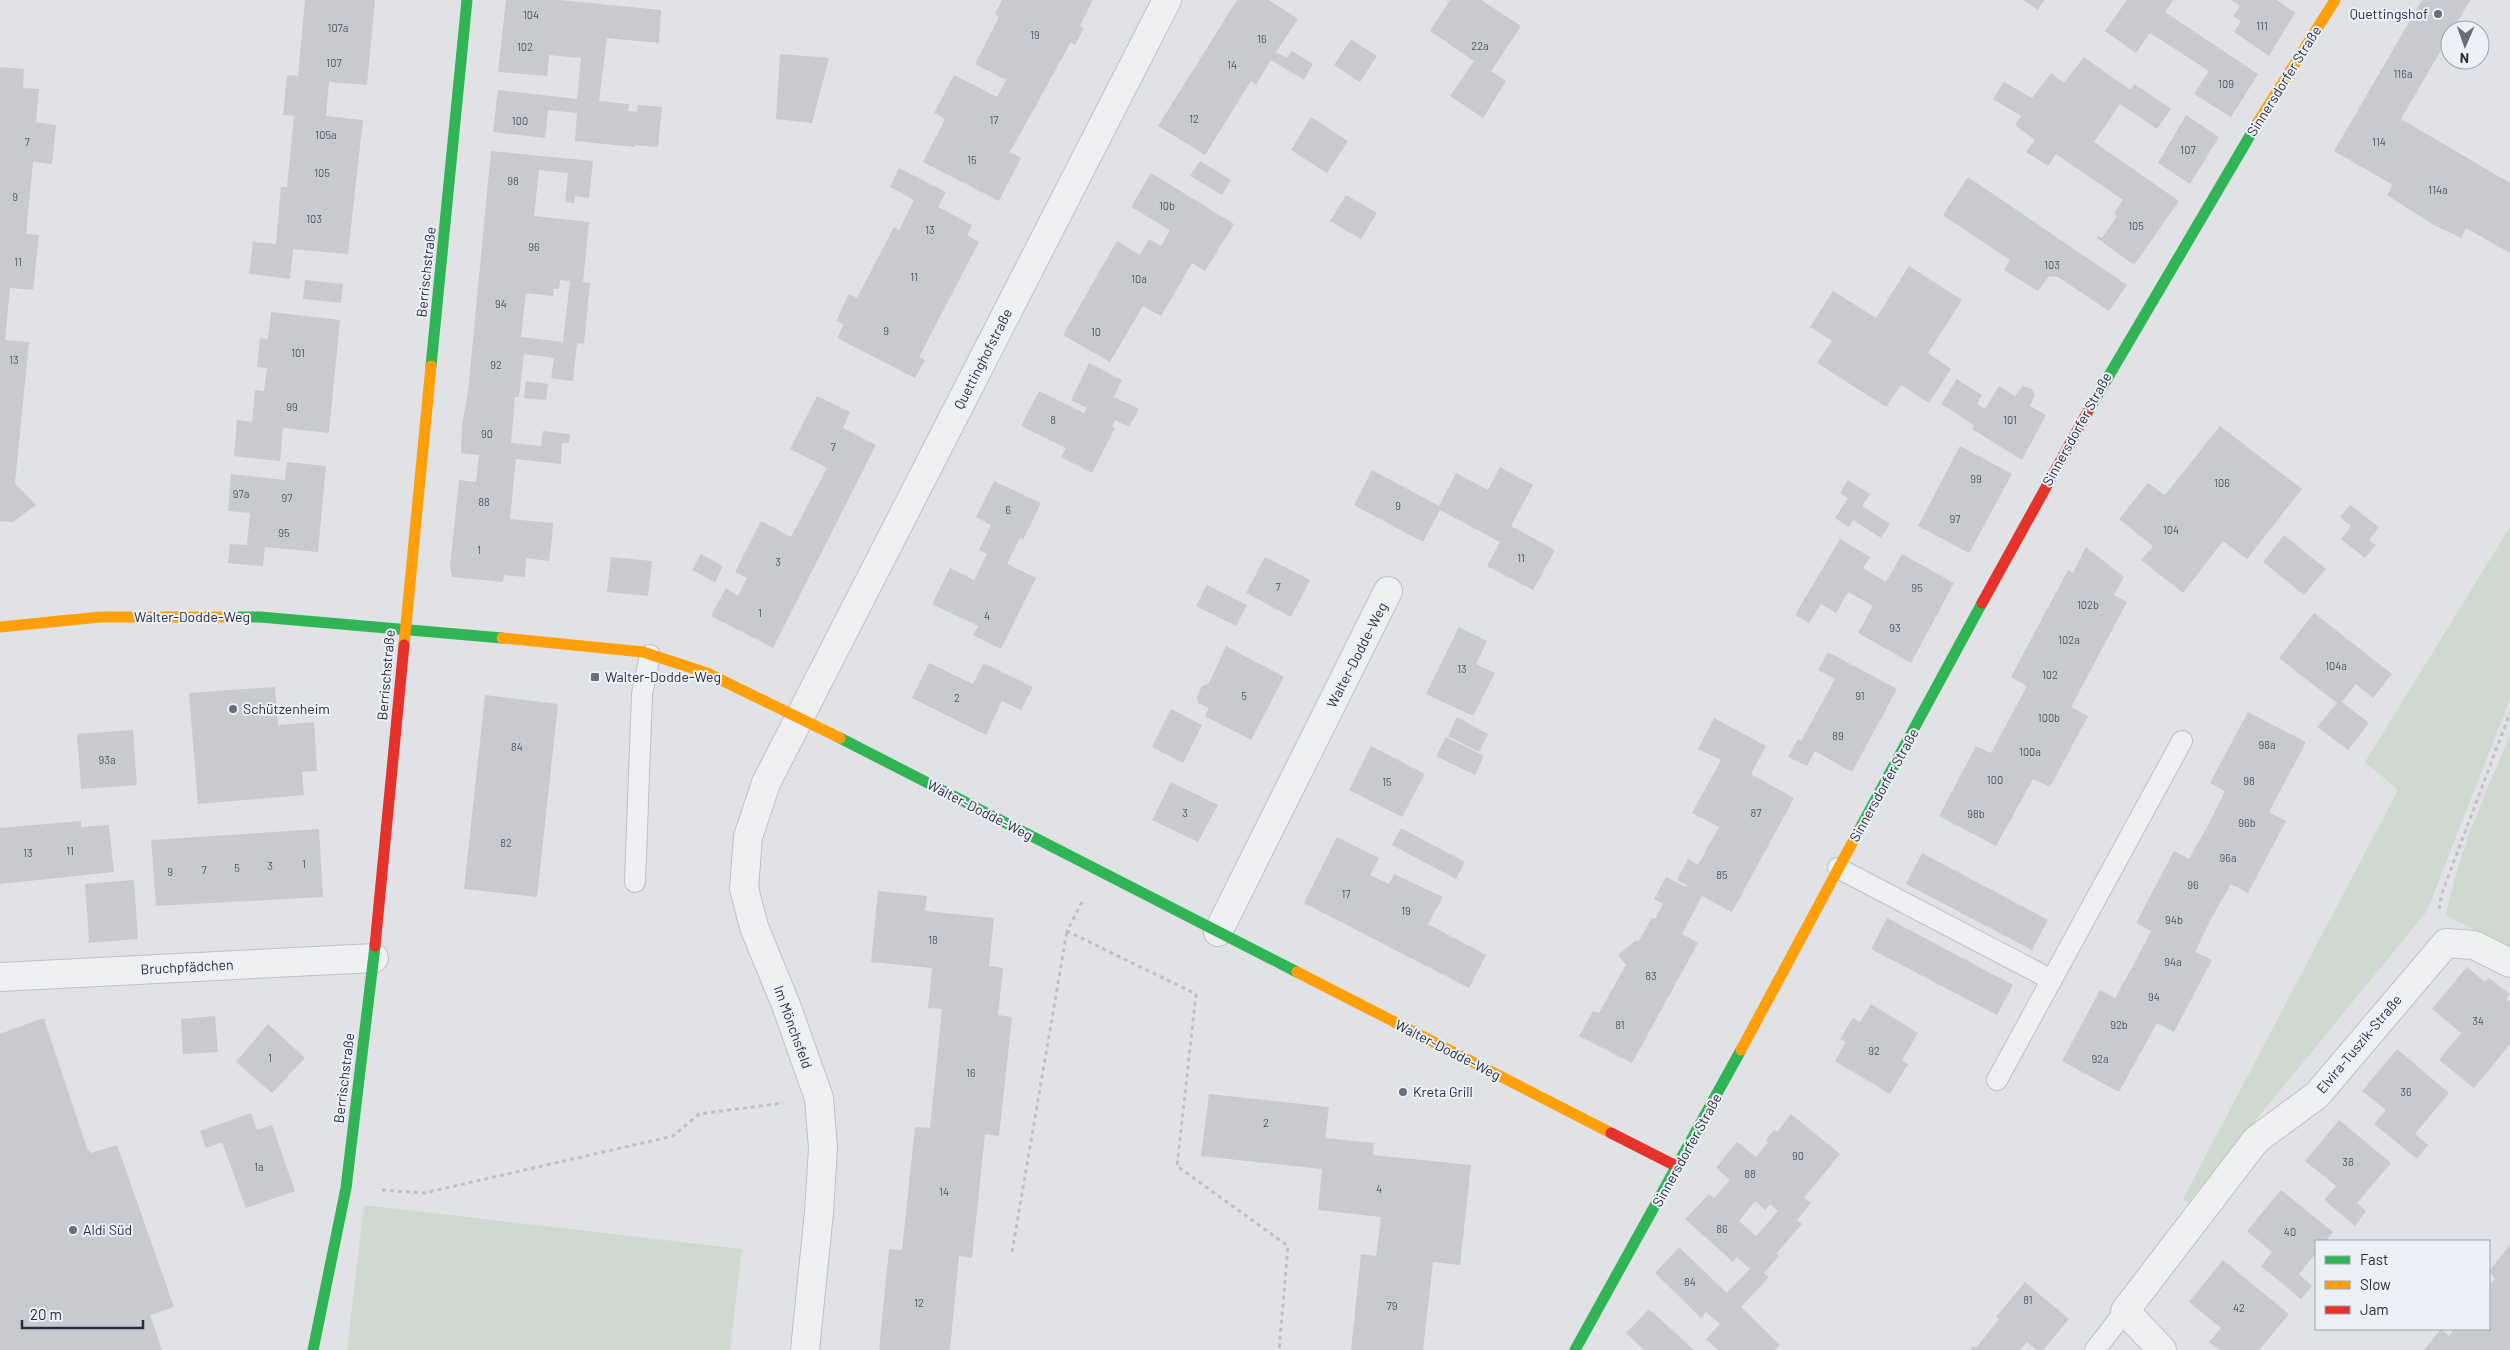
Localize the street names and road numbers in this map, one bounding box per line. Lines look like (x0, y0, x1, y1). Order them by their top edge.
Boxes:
street label: Sinnersdorfer Straße (2243, 22, 2324, 139)
street label: Berrischstraße (412, 226, 439, 318)
street label: Quettinghofstraße (950, 306, 1015, 412)
street label: Sinnersdorfer Straße (2038, 369, 2115, 488)
street label: Walter-Dodde-Weg (1323, 599, 1390, 710)
street label: Walter-Dodde-Weg (134, 608, 250, 625)
street label: Berrischstraße (373, 629, 398, 721)
street label: Sinnersdorfer Straße (1845, 725, 1922, 844)
street label: Walter-Dodde-Weg (925, 776, 1036, 843)
street label: Bruchpfädchen (140, 956, 234, 977)
street label: Im Mönchsfeld (771, 983, 816, 1071)
street label: Elvira-Tuszik-Straße (2312, 991, 2405, 1096)
street label: Walter-Dodde-Weg (1393, 1016, 1504, 1083)
street label: Berrischstraße (330, 1032, 357, 1124)
street label: Sinnersdorfer Straße (1648, 1090, 1725, 1209)

